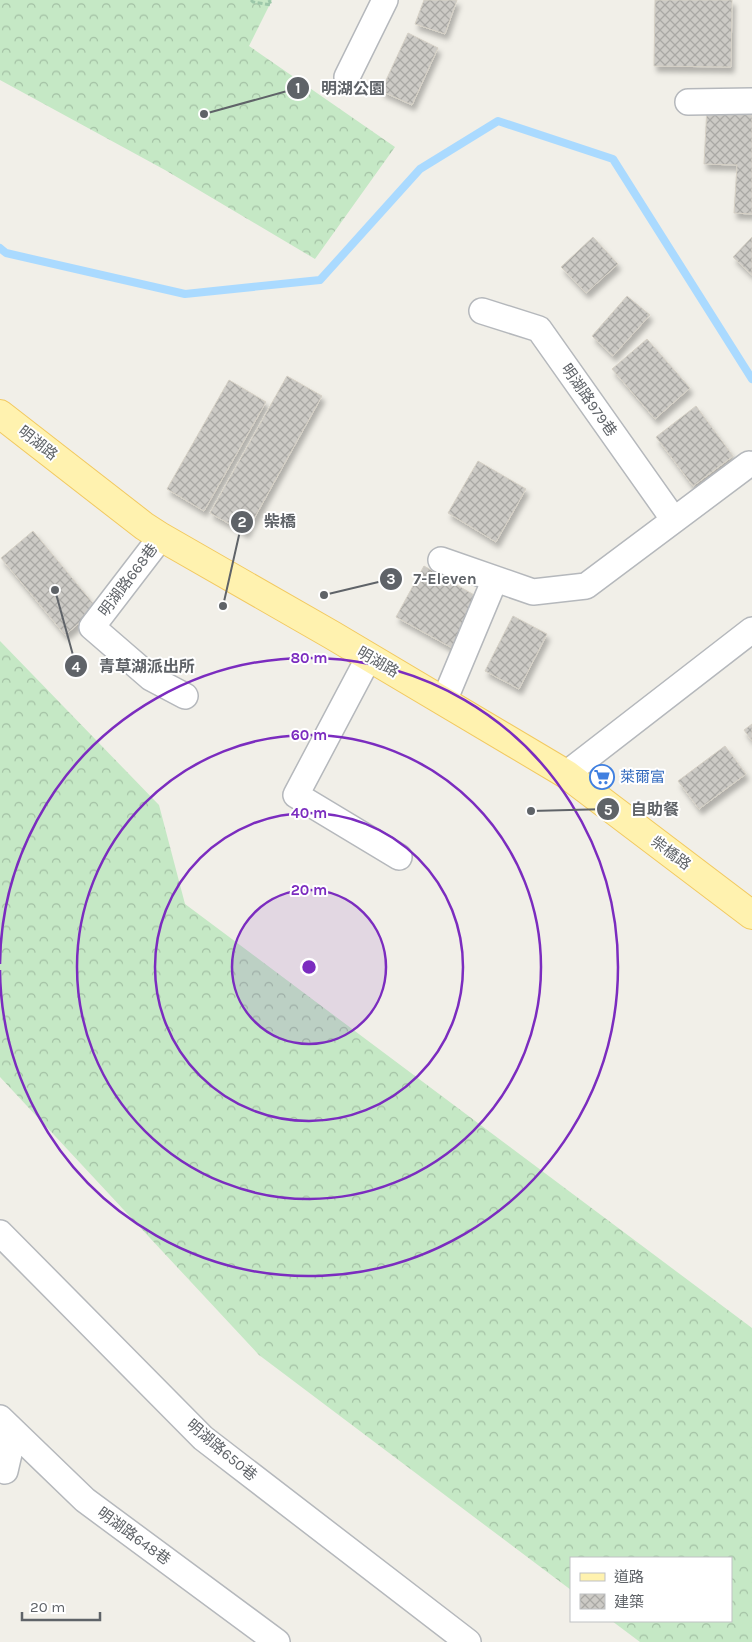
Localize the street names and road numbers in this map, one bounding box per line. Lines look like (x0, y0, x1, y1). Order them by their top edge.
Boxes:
street label: 明湖路979巷 (557, 360, 621, 440)
street label: 明湖路 (15, 422, 61, 464)
street label: 明湖路668巷 (95, 540, 161, 620)
street label: 明湖路 (354, 643, 402, 681)
street label: 柴橋路 (648, 832, 694, 874)
street label: 明湖路650巷 (183, 1415, 261, 1485)
street label: 明湖路648巷 (94, 1503, 174, 1569)

